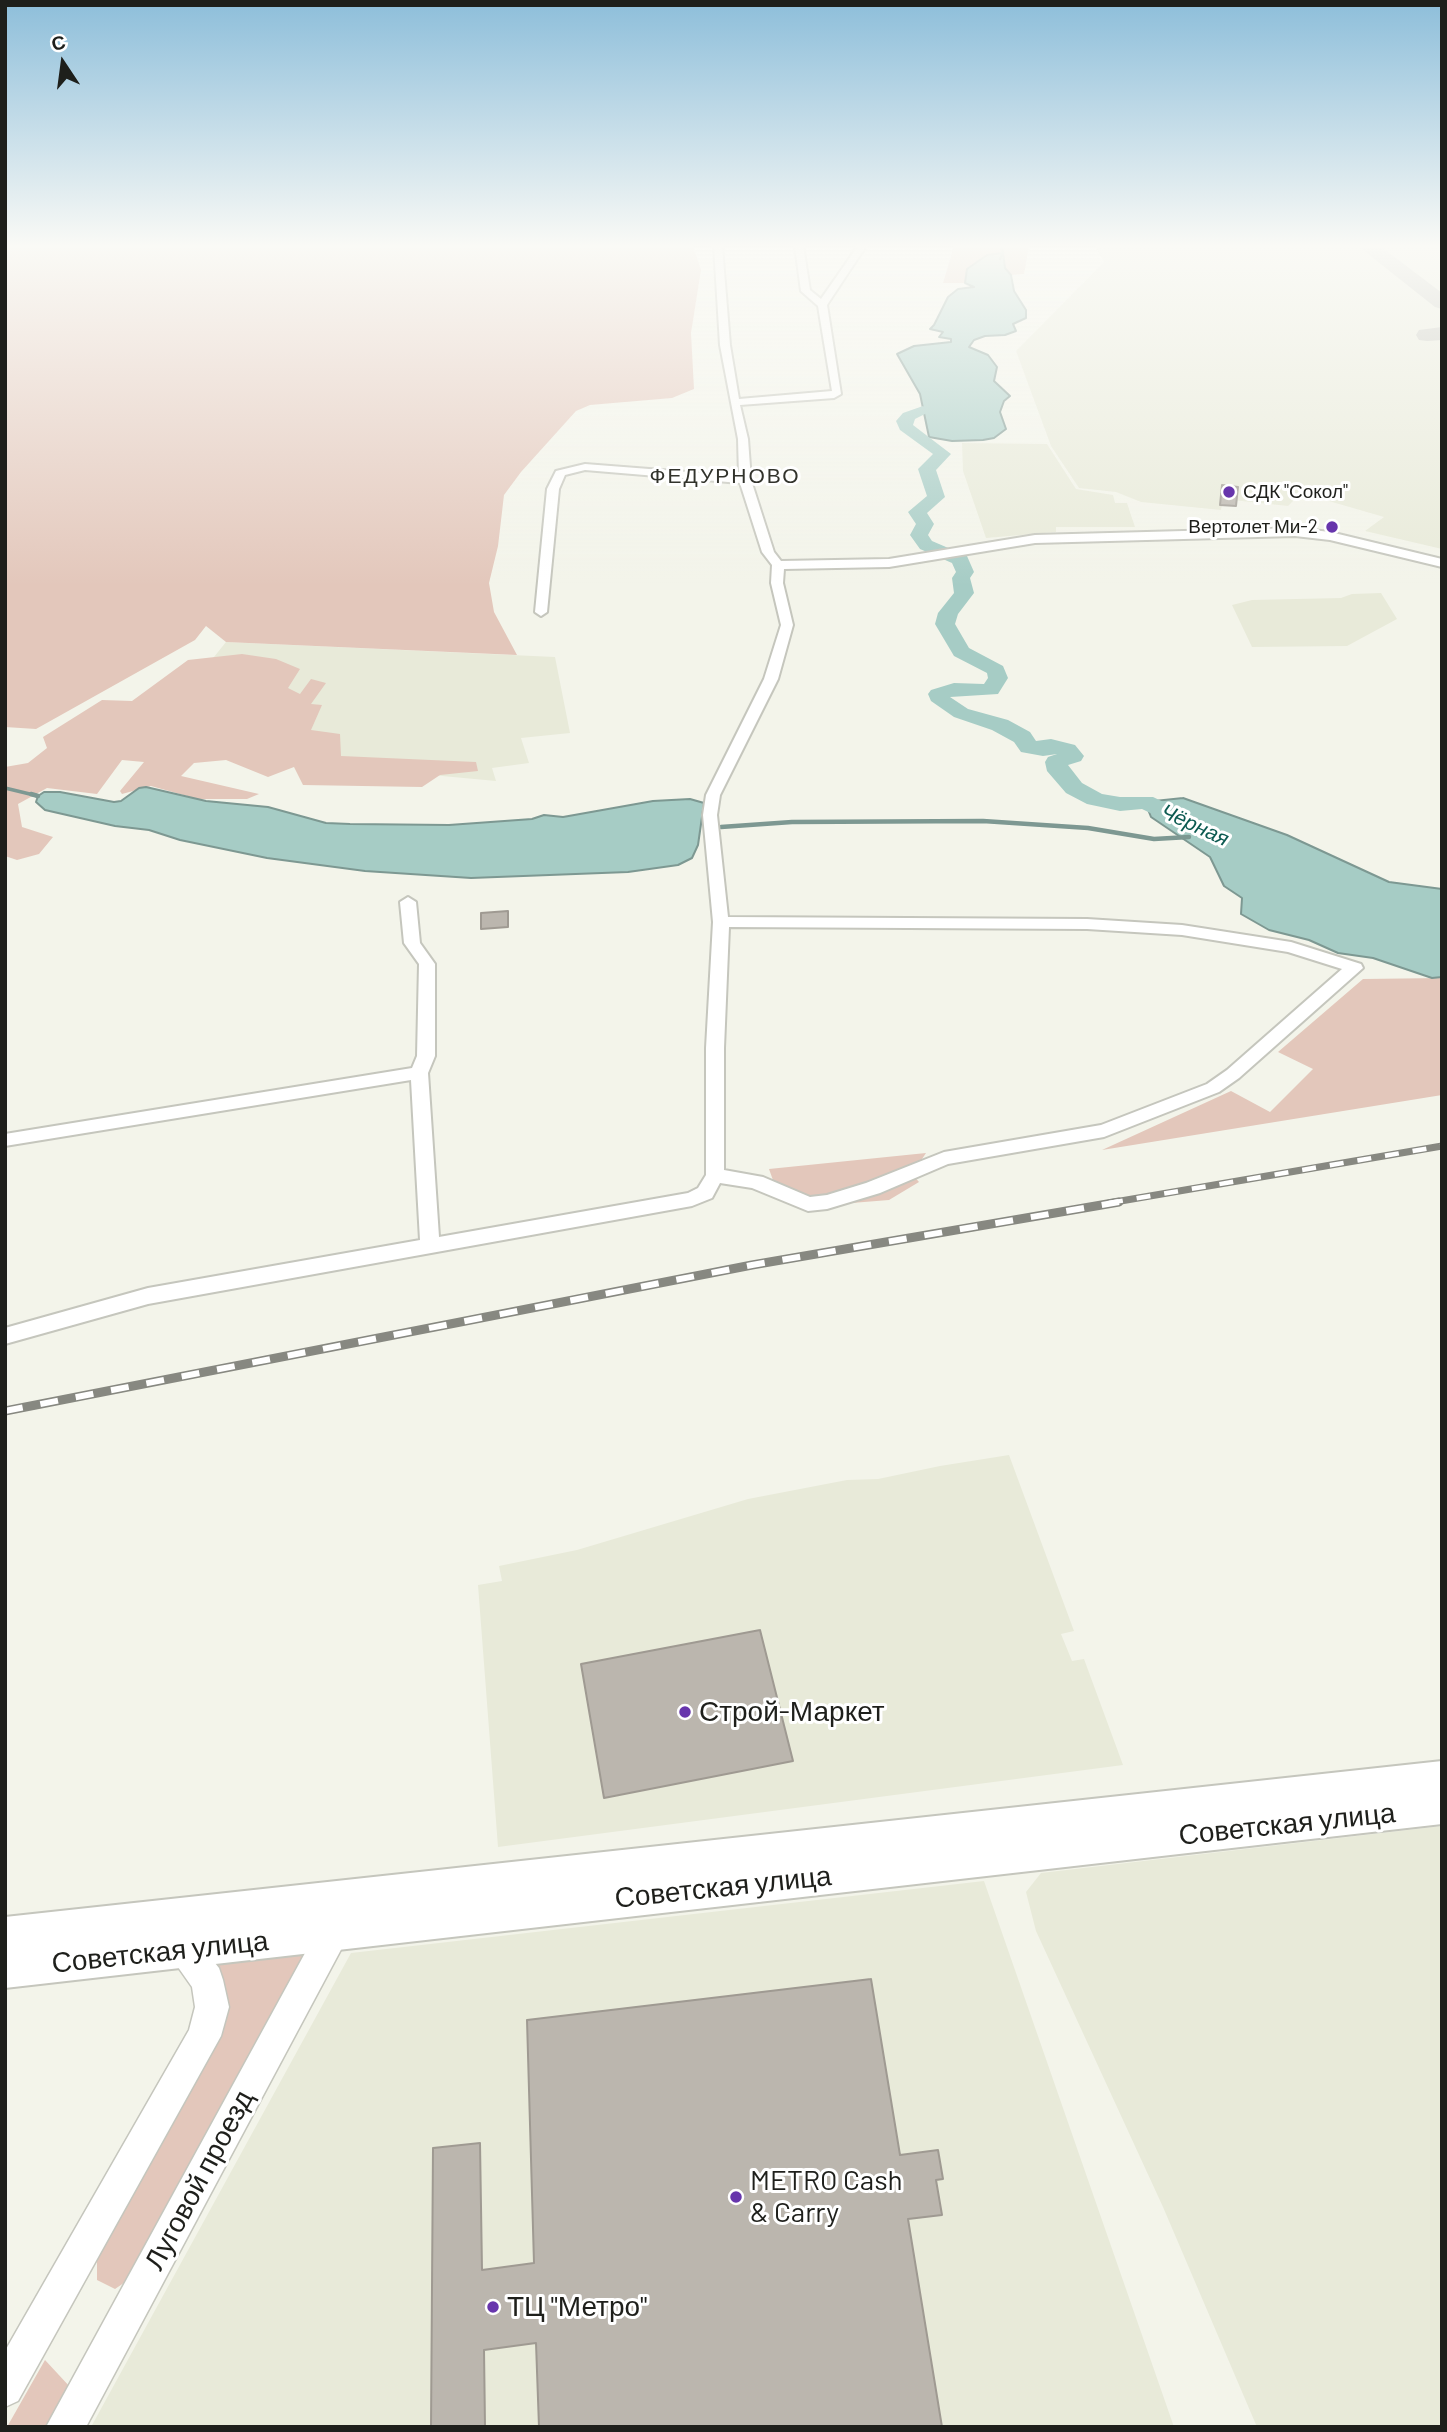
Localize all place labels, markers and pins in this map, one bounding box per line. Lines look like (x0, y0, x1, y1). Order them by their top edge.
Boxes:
place label: СДК "Сокол" (1243, 481, 1348, 503)
marker: СДК "Сокол" (1221, 484, 1237, 500)
place label: Вертолет Ми-2 (1188, 516, 1318, 538)
marker: Вертолет Ми-2 (1324, 519, 1340, 535)
place label: Строй-Маркет (699, 1695, 885, 1729)
marker: Строй-Маркет (677, 1704, 693, 1720)
place label: METRO Cash & Carry (750, 2164, 903, 2230)
marker: METRO Cash & Carry (728, 2189, 744, 2205)
place label: ТЦ "Метро" (507, 2290, 647, 2324)
marker: ТЦ "Метро" (485, 2299, 501, 2315)

